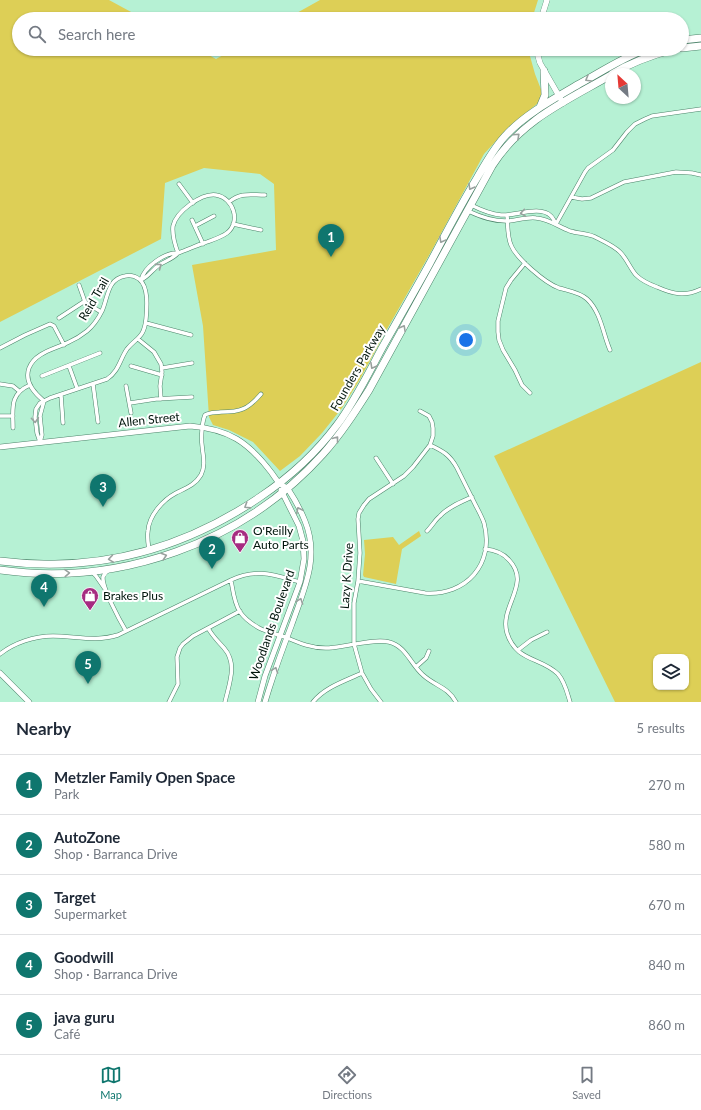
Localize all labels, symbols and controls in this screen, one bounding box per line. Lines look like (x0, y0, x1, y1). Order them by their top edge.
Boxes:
search box (12, 12, 689, 56)
icon: search (26, 23, 48, 45)
text: Search here (58, 25, 135, 43)
north arrow (605, 68, 641, 104)
one-way arrow (585, 74, 592, 82)
one-way arrow (512, 133, 519, 140)
one-way arrow (469, 183, 476, 190)
one-way arrow (520, 208, 526, 217)
pin: 1 (318, 224, 344, 257)
one-way arrow (440, 236, 447, 243)
one-way arrow (155, 263, 162, 271)
street label: Reid Trail (75, 274, 112, 323)
street label: Founders Parkway (327, 321, 389, 413)
one-way arrow (398, 325, 405, 332)
your location (456, 330, 476, 350)
one-way arrow (370, 362, 377, 369)
street label: Allen Street (118, 409, 181, 430)
one-way arrow (31, 417, 40, 423)
one-way arrow (331, 436, 338, 443)
pin: 3 (90, 474, 116, 507)
one-way arrow (244, 501, 251, 508)
one-way arrow (297, 507, 304, 515)
place label: O'Reilly Auto Parts (253, 523, 309, 552)
shop icon: O'Reilly Auto Parts (230, 528, 250, 553)
pin: 2 (199, 536, 225, 569)
street label: Lazy K Drive (337, 542, 356, 609)
one-way arrow (160, 552, 167, 560)
one-way arrow (108, 554, 114, 563)
street label: Woodlands Boulevard (246, 568, 297, 682)
one-way arrow (64, 569, 70, 578)
pin: 4 (31, 574, 57, 607)
shop icon: Brakes Plus (80, 586, 100, 611)
place label: Brakes Plus (103, 588, 163, 603)
one-way arrow (295, 598, 304, 605)
pin: 5 (75, 651, 101, 684)
map controls (653, 654, 689, 690)
button: layers (653, 654, 689, 690)
one-way arrow (271, 666, 279, 673)
text: Nearby (16, 718, 71, 739)
text: 5 results (637, 720, 685, 736)
text: Metzler Family Open Space (54, 768, 235, 786)
text: 1 (25, 777, 33, 793)
text: 270 m (648, 777, 685, 793)
text: Park (54, 786, 79, 802)
text: AutoZone (54, 828, 120, 846)
text: 2 (25, 837, 33, 853)
text: 580 m (648, 837, 685, 853)
text: Shop · Barranca Drive (54, 846, 178, 862)
text: Target (54, 888, 96, 906)
text: 3 (25, 897, 33, 913)
text: 670 m (648, 897, 685, 913)
text: Supermarket (54, 906, 127, 922)
text: Goodwill (54, 948, 114, 966)
text: 4 (25, 957, 33, 973)
text: 840 m (648, 957, 685, 973)
text: Shop · Barranca Drive (54, 966, 178, 982)
text: java guru (54, 1008, 115, 1026)
text: 5 (25, 1017, 33, 1033)
text: 860 m (648, 1017, 685, 1033)
text: Café (54, 1026, 80, 1042)
tab: Map (100, 1064, 122, 1101)
tab: Directions (322, 1064, 372, 1101)
tab: Saved (572, 1064, 601, 1101)

